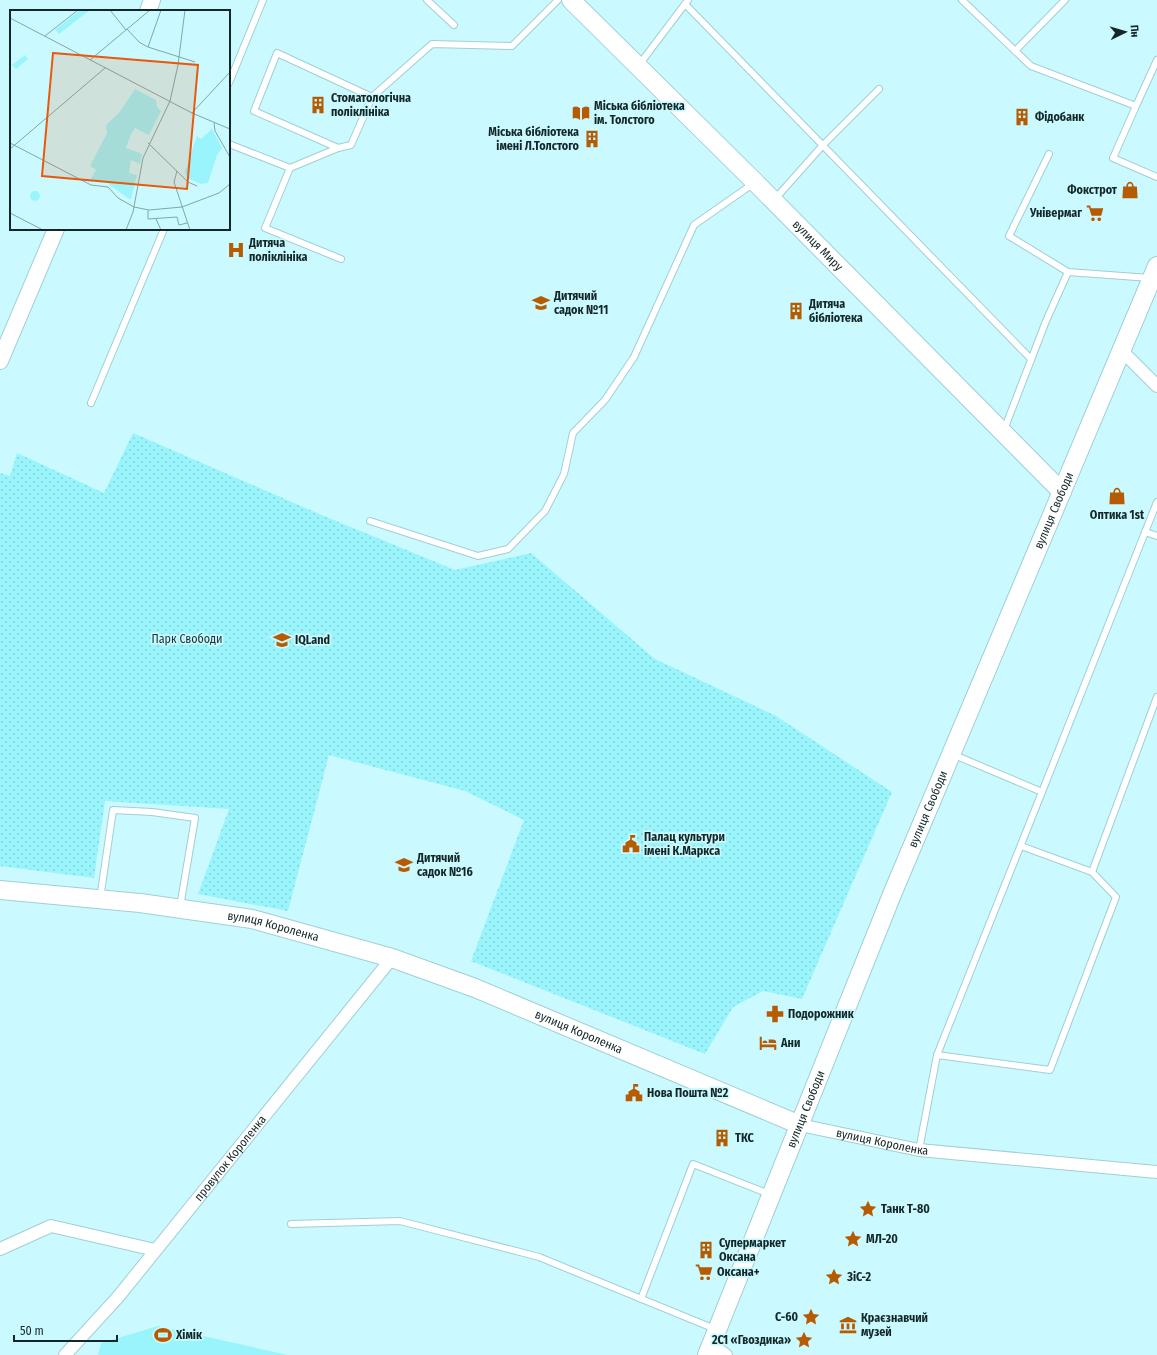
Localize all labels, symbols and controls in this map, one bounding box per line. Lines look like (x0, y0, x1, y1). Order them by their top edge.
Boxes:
inset map (10, 10, 230, 230)
north arrow (1105, 12, 1145, 52)
text: Пн (1127, 24, 1141, 38)
place label: Стоматологічна поліклініка (331, 91, 411, 119)
building icon: Стоматологічна поліклініка (308, 95, 328, 115)
place label: Міська бібліотека ім. Толстого (594, 99, 685, 127)
library icon: Міська бібліотека ім. Толстого (571, 103, 591, 123)
building icon: Фідобанк (1012, 107, 1032, 127)
place label: Фідобанк (1035, 110, 1085, 124)
place label: Міська бібліотека імені Л.Толстого (488, 125, 580, 153)
building icon: Міська бібліотека імені Л.Толстого (582, 129, 602, 149)
shop icon: Фокстрот (1120, 180, 1140, 200)
place label: Фокстрот (1067, 183, 1118, 197)
supermarket icon: Універмаг (1085, 203, 1105, 223)
place label: Універмаг (1029, 206, 1082, 220)
street label: вулиця Миру (790, 217, 846, 274)
place label: Дитяча поліклініка (248, 236, 308, 264)
hospital icon: Дитяча поліклініка (226, 240, 246, 260)
place label: Дитячий садок №11 (553, 289, 608, 317)
school or university icon: Дитячий садок №11 (531, 293, 551, 313)
place label: Дитяча бібліотека (808, 297, 863, 325)
building icon: Дитяча бібліотека (786, 301, 806, 321)
street label: вулиця Свободи (1031, 470, 1076, 551)
shop icon: Оптика 1st (1107, 486, 1127, 506)
place label: Оптика 1st (1090, 508, 1145, 522)
school or university icon: IQLand (272, 630, 292, 650)
park label: Парк Свободи (151, 632, 223, 646)
place label: IQLand (295, 633, 330, 647)
street label: вулиця Свободи (906, 769, 950, 850)
place label: Палац культури імені К.Маркса (644, 830, 725, 858)
public building icon: Палац культури імені К.Маркса (621, 834, 641, 854)
place label: Дитячий садок №16 (416, 851, 473, 879)
school or university icon: Дитячий садок №16 (394, 855, 414, 875)
street label: вулиця Короленка (227, 909, 321, 944)
pharmacy icon: Подорожник (765, 1004, 785, 1024)
street label: вулиця Короленка (533, 1007, 625, 1056)
place label: Подорожник (788, 1007, 855, 1021)
hotel icon: Ани (758, 1033, 778, 1053)
place label: Ани (780, 1036, 800, 1050)
street label: вулиця Свободи (784, 1068, 828, 1150)
public building icon: Нова Пошта №2 (624, 1083, 644, 1103)
place label: Нова Пошта №2 (647, 1086, 729, 1100)
street label: провулок Короленка (191, 1112, 269, 1204)
street label: вулиця Короленка (835, 1126, 929, 1158)
building icon: ТКС (712, 1128, 732, 1148)
place label: ТКС (735, 1131, 755, 1145)
place icon: Танк Т-80 (858, 1199, 878, 1219)
place label: Танк Т-80 (881, 1202, 930, 1216)
place icon: МЛ-20 (843, 1229, 863, 1249)
place label: МЛ-20 (866, 1232, 898, 1246)
place label: Супермаркет Оксана (719, 1236, 787, 1264)
building icon: Супермаркет Оксана (696, 1240, 716, 1260)
supermarket icon: Оксана+ (694, 1262, 714, 1282)
place label: Оксана+ (717, 1265, 760, 1279)
place icon: ЗіС-2 (824, 1267, 844, 1287)
place label: ЗіС-2 (846, 1270, 871, 1284)
place icon: С-60 (801, 1307, 821, 1327)
place label: С-60 (775, 1310, 798, 1324)
place label: Краєзнавчий музей (861, 1311, 928, 1339)
museum icon: Краєзнавчий музей (838, 1315, 858, 1335)
scale bar (14, 1317, 117, 1343)
text: 50 m (20, 1324, 44, 1338)
sports icon: Хімік (153, 1325, 173, 1345)
place label: Хімік (175, 1328, 203, 1342)
place icon: 2С1 «Гвоздика» (794, 1330, 814, 1350)
place label: 2С1 «Гвоздика» (711, 1333, 791, 1347)

